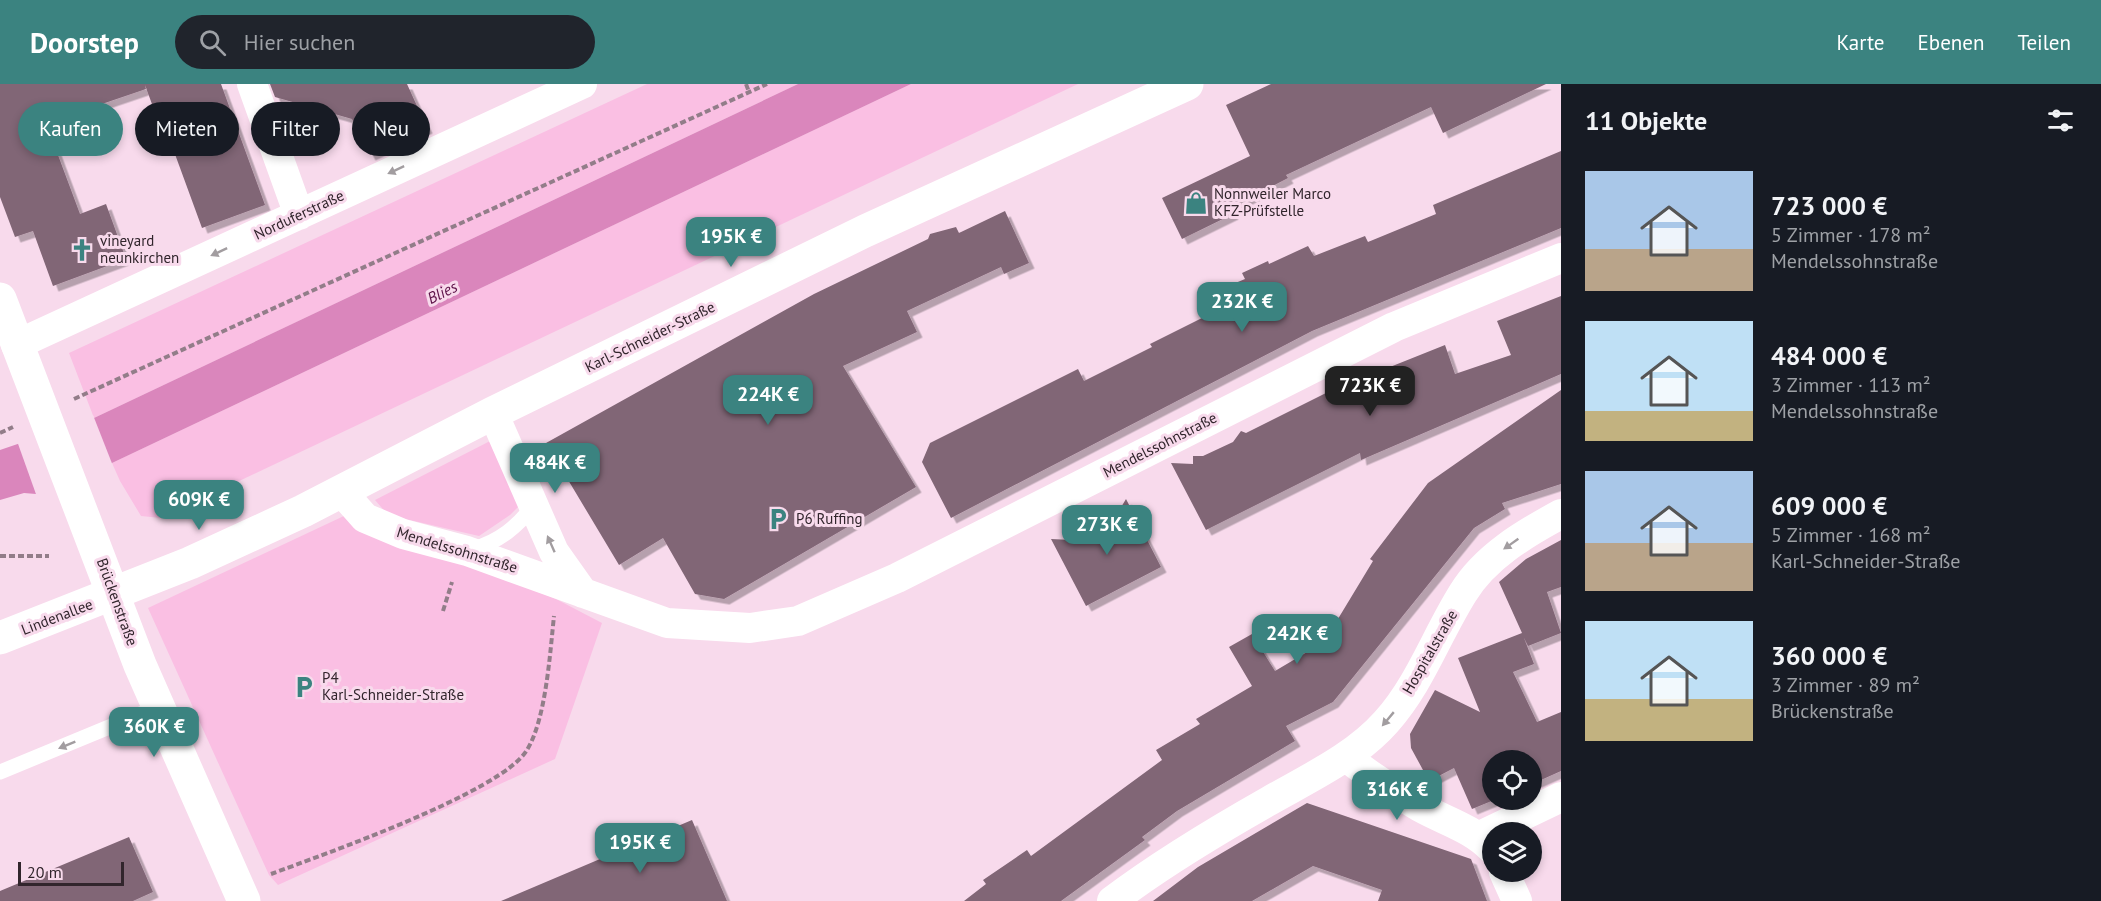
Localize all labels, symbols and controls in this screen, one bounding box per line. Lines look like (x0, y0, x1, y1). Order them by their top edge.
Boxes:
search box (175, 15, 595, 69)
text: Doorstep (30, 24, 139, 61)
icon: search (196, 26, 229, 59)
text: Hier suchen (244, 28, 355, 56)
text: Karte (1837, 29, 1885, 56)
text: Ebenen (1918, 29, 1984, 56)
text: Teilen (2017, 29, 2071, 56)
chip: Kaufen (18, 102, 123, 156)
chip: Mieten (135, 102, 239, 156)
chip: Filter (251, 102, 340, 156)
chip: Neu (352, 102, 430, 156)
text: 11 Objekte (1585, 104, 1707, 137)
icon: filters (2044, 104, 2077, 137)
one-way arrow (387, 165, 404, 174)
place label: Nonnweiler Marco KFZ-Prüfstelle (1214, 184, 1331, 220)
street label: Norduferstraße (251, 185, 347, 244)
text: 723 000 € (1771, 189, 1887, 222)
shop icon: Nonnweiler Marco KFZ-Prüfstelle (1183, 190, 1209, 216)
icon: home (1633, 195, 1705, 267)
pin: 195K € (682, 217, 780, 268)
text: 5 Zimmer · 178 m² (1771, 222, 1931, 248)
text: 195K € (700, 223, 762, 249)
place label: vineyard neunkirchen (100, 231, 179, 267)
church icon: vineyard neunkirchen (69, 237, 95, 263)
one-way arrow (210, 248, 227, 257)
text: Mendelssohnstraße (1771, 248, 1938, 274)
water label: Blies (424, 276, 461, 308)
pin: 232K € (1193, 282, 1291, 333)
text: 232K € (1211, 288, 1273, 314)
street label: Karl-Schneider-Straße (582, 297, 718, 376)
text: 484 000 € (1771, 339, 1887, 372)
icon: home (1633, 345, 1705, 417)
pin: 723K € (1321, 366, 1419, 417)
text: 723K € (1339, 372, 1401, 398)
text: 3 Zimmer · 113 m² (1771, 372, 1931, 398)
pin: 224K € (719, 375, 817, 426)
text: 224K € (737, 381, 799, 407)
text: Mendelssohnstraße (1771, 398, 1938, 424)
street label: Mendelssohnstraße (1100, 408, 1220, 481)
pin: 484K € (506, 443, 604, 494)
text: 484K € (524, 449, 586, 475)
pin: 609K € (150, 480, 248, 531)
text: 609K € (168, 486, 230, 512)
text: 609 000 € (1771, 489, 1887, 522)
icon: home (1633, 495, 1705, 567)
pin: 273K € (1058, 505, 1156, 556)
parking icon: P6 Ruffing (765, 506, 791, 532)
place label: P6 Ruffing (796, 509, 863, 528)
text: 273K € (1076, 511, 1138, 537)
street label: Mendelssohnstraße (394, 522, 520, 577)
text: 5 Zimmer · 168 m² (1771, 522, 1931, 548)
one-way arrow (546, 535, 556, 553)
one-way arrow (1503, 538, 1519, 549)
text: Karl-Schneider-Straße (1771, 548, 1960, 574)
street label: Brückenstraße (93, 555, 142, 648)
street label: Lindenallee (18, 594, 95, 639)
street label: Hospitalstraße (1398, 606, 1461, 697)
pin: 242K € (1248, 614, 1346, 665)
text: 242K € (1266, 620, 1328, 646)
text: 360 000 € (1771, 639, 1887, 672)
icon: home (1633, 645, 1705, 717)
place label: P4 Karl-Schneider-Straße (322, 668, 464, 704)
text: 3 Zimmer · 89 m² (1771, 672, 1920, 698)
parking icon: P4 Karl-Schneider-Straße (291, 674, 317, 700)
text: Brückenstraße (1771, 698, 1894, 724)
pin: 360K € (105, 707, 203, 758)
one-way arrow (1381, 711, 1394, 727)
text: 360K € (123, 713, 185, 739)
one-way arrow (58, 741, 76, 750)
map controls (1482, 750, 1542, 882)
button: locate (1482, 750, 1542, 810)
pin: 316K € (1348, 770, 1446, 821)
text: 316K € (1366, 776, 1428, 802)
button: layers (1482, 822, 1542, 882)
pin: 195K € (591, 823, 689, 874)
text: 195K € (609, 829, 671, 855)
scale bar (18, 859, 124, 886)
text: 20 m (27, 862, 62, 882)

